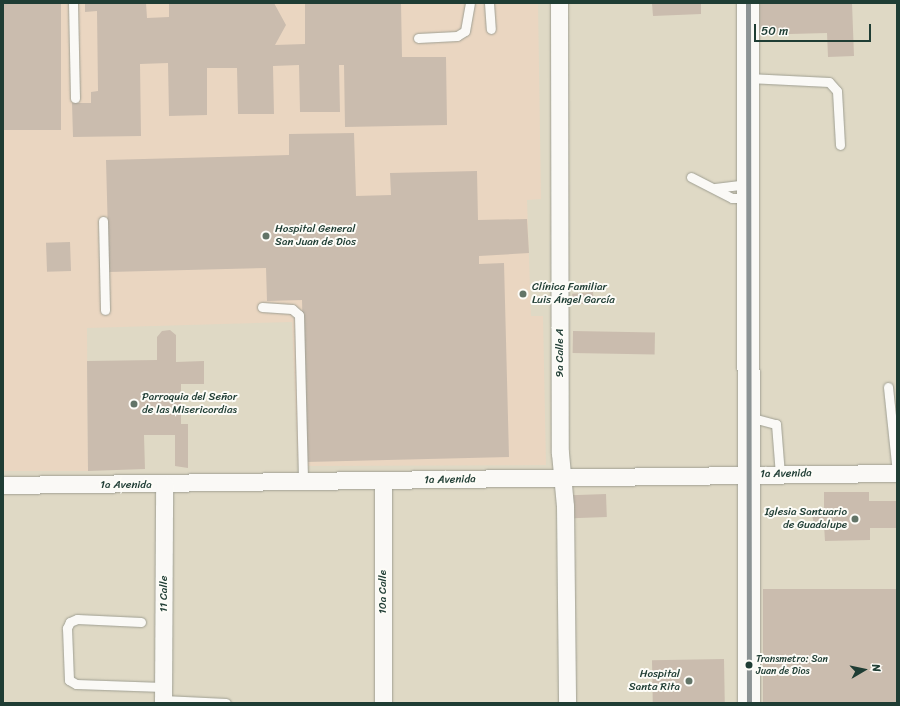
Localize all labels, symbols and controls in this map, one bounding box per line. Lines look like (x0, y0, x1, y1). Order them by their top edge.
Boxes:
scale bar (756, 16, 873, 42)
text: 50 m (761, 20, 788, 42)
place label: Hospital General San Juan de Dios (275, 223, 356, 249)
marker: Hospital General San Juan de Dios (260, 230, 272, 242)
place label: Clínica Familiar Luis Ángel García (532, 281, 615, 307)
marker: Clínica Familiar Luis Ángel García (517, 288, 529, 300)
street label: 9a Calle A (553, 328, 567, 378)
place label: Parroquia del Señor de las Misericordias (142, 391, 238, 417)
marker: Parroquia del Señor de las Misericordias (129, 399, 139, 409)
street label: 1a Avenida (760, 467, 812, 481)
street label: 1a Avenida (424, 473, 476, 487)
street label: 1a Avenida (100, 478, 152, 492)
place label: Iglesia Santuario de Guadalupe (765, 506, 847, 532)
marker: Iglesia Santuario de Guadalupe (850, 514, 860, 524)
street label: 10a Calle (376, 570, 390, 614)
street label: 11 Calle (157, 576, 171, 612)
north arrow (844, 650, 884, 690)
place label: Transmetro: San Juan de Dios (756, 653, 828, 676)
marker: Transmetro: San Juan de Dios (744, 660, 754, 670)
text: N (866, 663, 886, 673)
place label: Hospital Santa Rita (628, 668, 680, 694)
marker: Hospital Santa Rita (683, 675, 695, 687)

